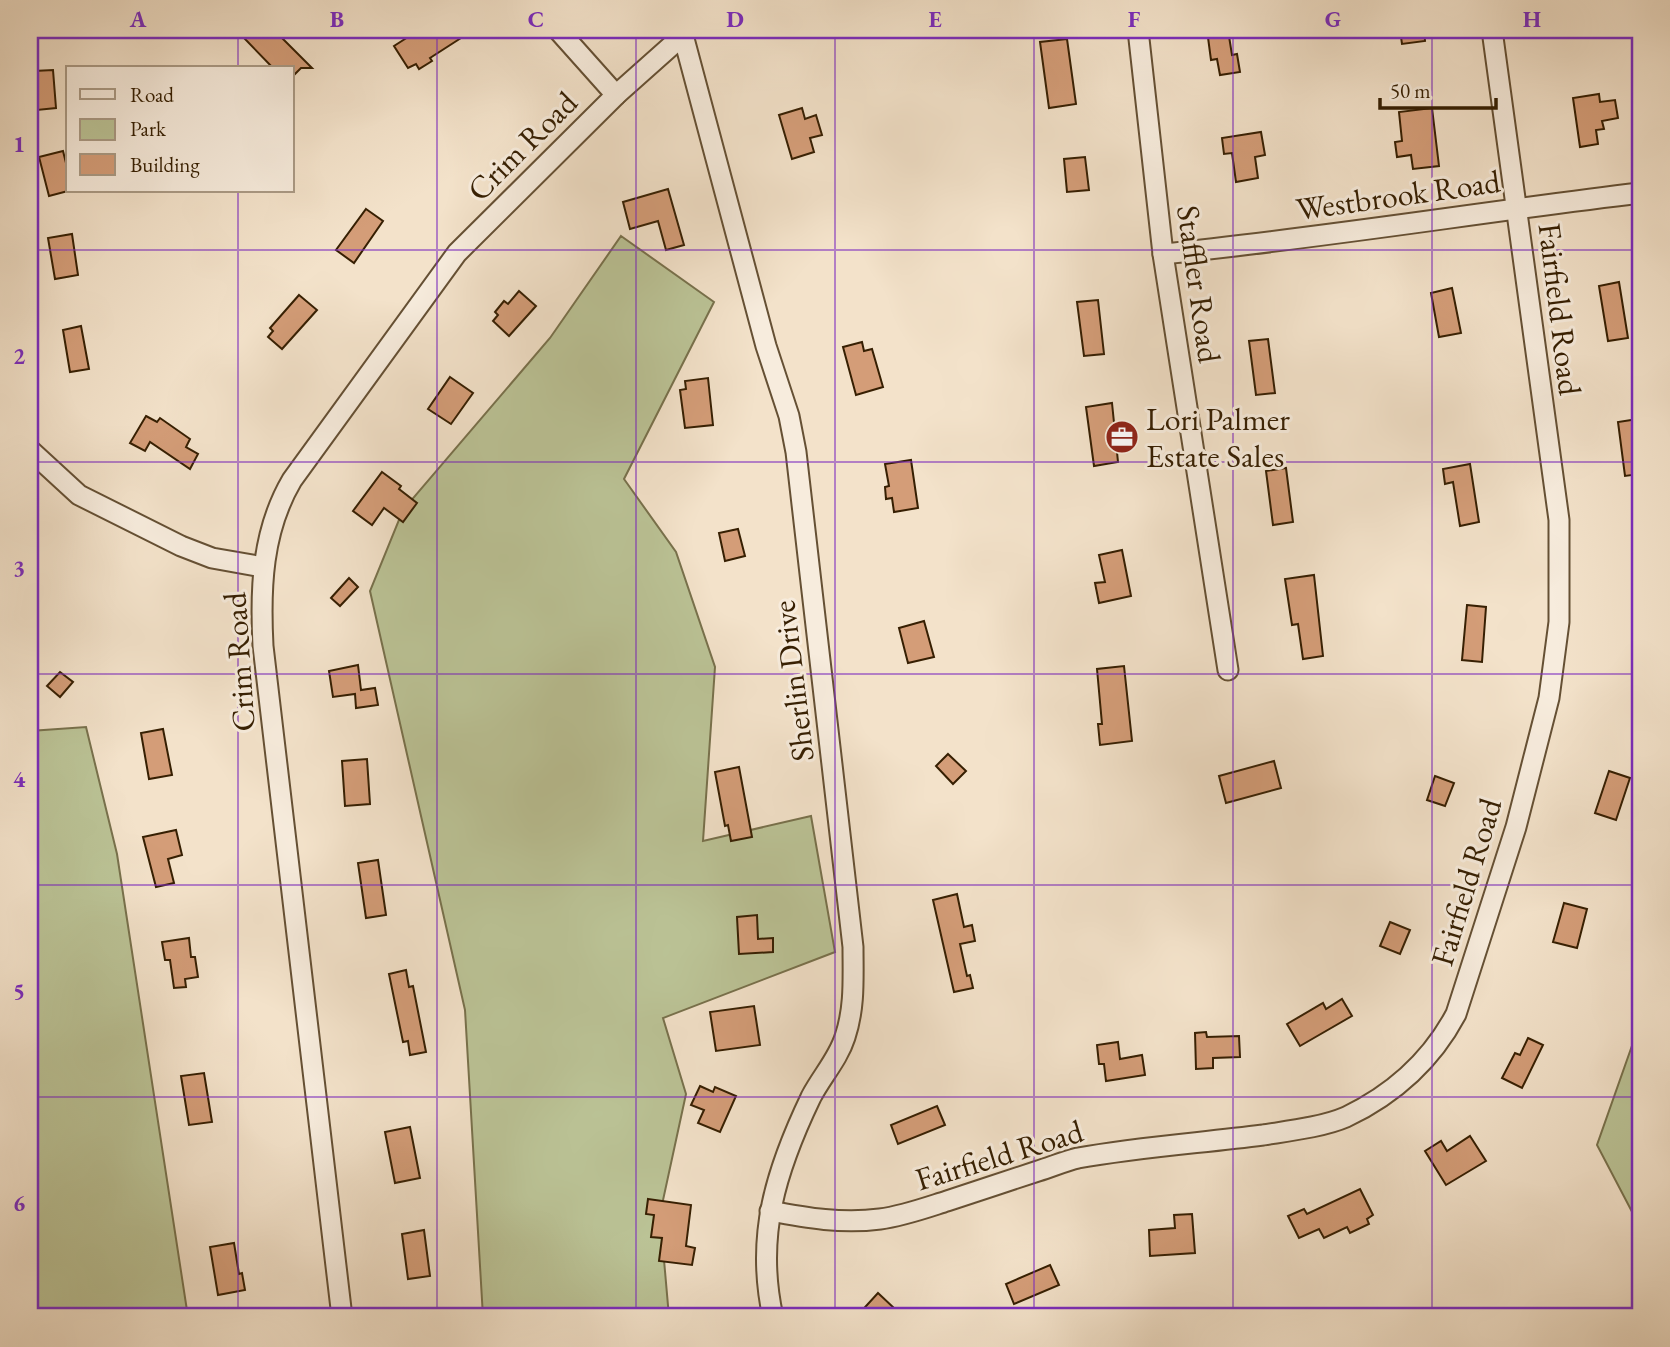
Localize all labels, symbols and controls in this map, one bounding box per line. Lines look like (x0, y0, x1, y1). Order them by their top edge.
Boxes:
text: A (129, 4, 147, 34)
text: B (330, 4, 344, 34)
text: C (528, 4, 544, 34)
text: D (726, 4, 744, 34)
text: E (928, 4, 942, 34)
text: F (1128, 4, 1141, 34)
text: G (1325, 4, 1341, 34)
text: H (1523, 4, 1541, 34)
legend (66, 66, 294, 192)
scale bar (1380, 66, 1495, 110)
text: 50 m (1390, 77, 1431, 104)
text: Road (130, 81, 174, 108)
street label: Crim Road (458, 81, 587, 210)
text: Park (130, 115, 167, 142)
text: 1 (13, 129, 25, 159)
text: Building (130, 151, 200, 178)
street label: Westbrook Road (1293, 160, 1504, 230)
street label: Staffler Road (1167, 203, 1231, 366)
street label: Fairfield Road (1529, 221, 1591, 398)
text: 2 (13, 341, 25, 371)
place label: Lori Palmer Estate Sales (1146, 398, 1290, 477)
office icon: Lori Palmer Estate Sales (1103, 418, 1141, 456)
text: 3 (13, 553, 25, 583)
street label: Crim Road (213, 590, 265, 733)
street label: Sherlin Drive (762, 598, 824, 764)
text: 4 (13, 764, 26, 794)
street label: Fairfield Road (1421, 792, 1512, 971)
text: 5 (13, 976, 25, 1006)
street label: Fairfield Road (910, 1109, 1089, 1200)
text: 6 (13, 1188, 25, 1218)

